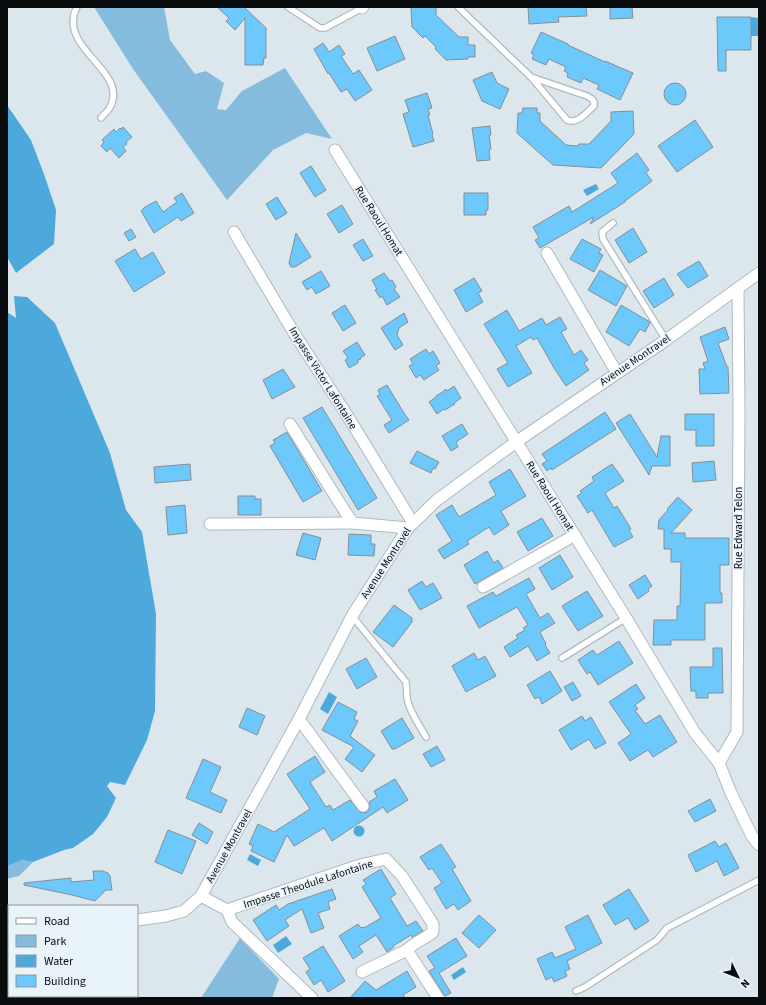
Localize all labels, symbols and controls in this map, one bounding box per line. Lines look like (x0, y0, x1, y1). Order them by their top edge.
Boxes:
street label: Rue Raoul Homat (351, 183, 407, 259)
street label: Impasse Victor Lafontaine (285, 324, 361, 433)
street label: Avenue Montravel (597, 331, 673, 389)
street label: Rue Raoul Homat (522, 458, 578, 534)
street label: Rue Edward Telon (731, 487, 746, 569)
street label: Avenue Montravel (357, 524, 415, 602)
street label: Avenue Montravel (202, 806, 256, 886)
street label: Impasse Theodule Lafontaine (241, 856, 375, 912)
legend (8, 905, 138, 997)
text: Road (44, 913, 70, 930)
text: Park (44, 933, 66, 950)
text: Water (44, 953, 74, 970)
north arrow (718, 957, 758, 997)
text: Building (44, 973, 86, 990)
text: N (737, 976, 753, 991)

